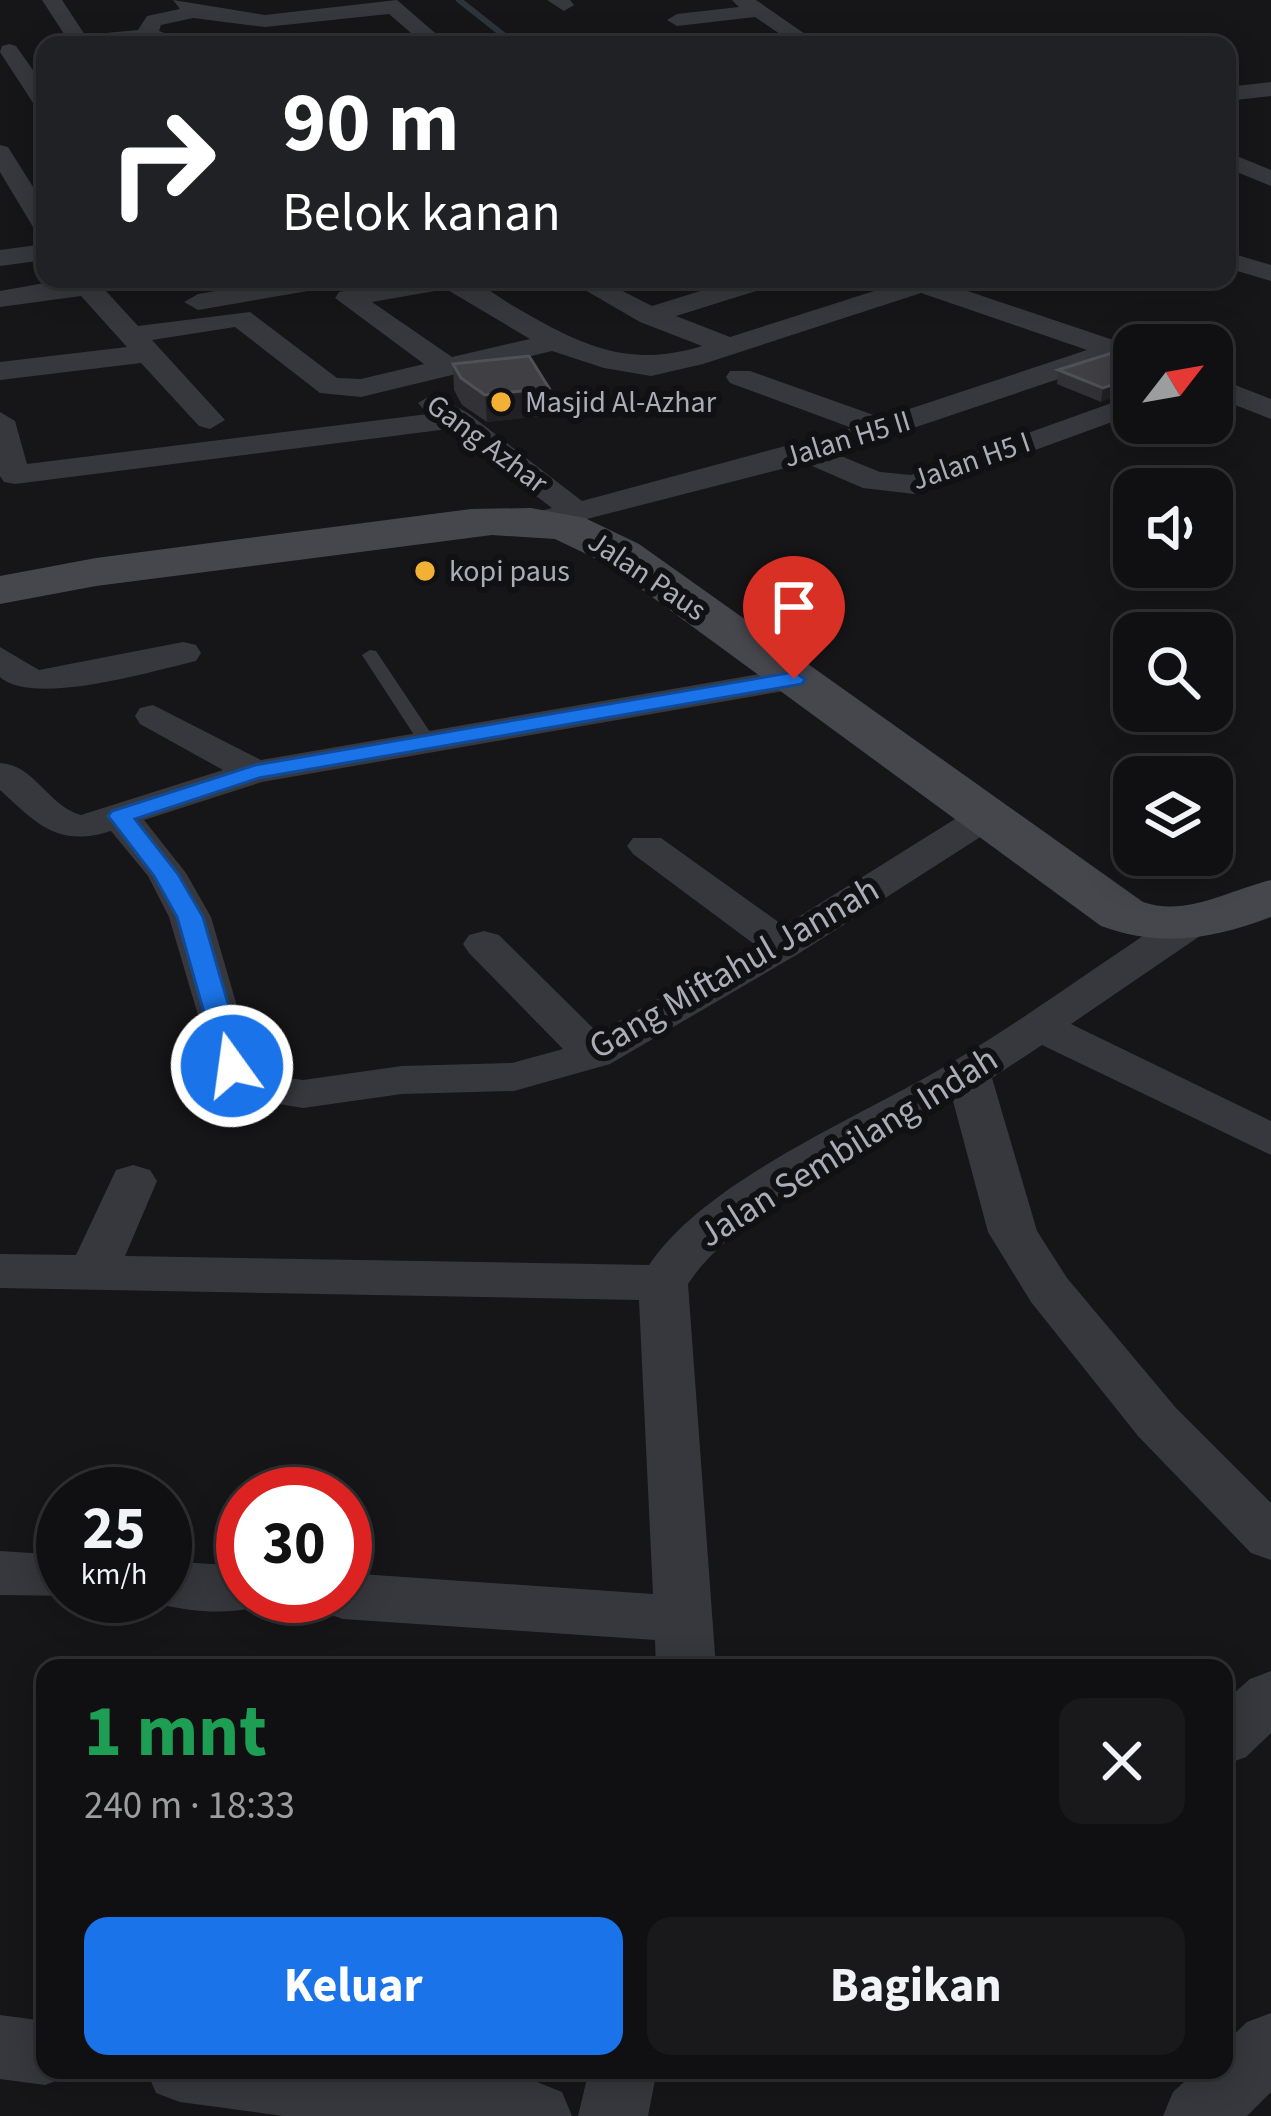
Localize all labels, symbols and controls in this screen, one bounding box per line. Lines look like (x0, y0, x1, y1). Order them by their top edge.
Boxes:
text: 90 m (282, 64, 460, 184)
icon: right (84, 84, 240, 240)
text: Belok kanan (282, 175, 561, 252)
north arrow (1113, 324, 1233, 444)
map controls (1113, 324, 1233, 876)
place label: Masjid Al-Azhar (525, 381, 717, 424)
street label: Gang Azhar (417, 384, 557, 504)
marker: Masjid Al-Azhar (488, 389, 514, 415)
street label: Jalan H5 II (778, 399, 916, 479)
street label: Jalan H5 I (906, 421, 1036, 501)
button: sound (1113, 468, 1233, 588)
street label: Jalan Paus (579, 521, 715, 631)
place label: kopi paus (449, 550, 570, 593)
pin (743, 556, 845, 679)
marker: kopi paus (412, 558, 438, 584)
icon: arrive (761, 574, 827, 640)
button: search (1113, 612, 1233, 732)
button: layers (1113, 756, 1233, 876)
street label: Gang Miftahul Jannah (580, 864, 888, 1072)
position arrow (169, 1003, 295, 1129)
street label: Jalan Sembilang Indah (688, 1034, 1008, 1260)
speed limit sign: 30 (216, 1467, 372, 1623)
text: 25 (82, 1487, 146, 1572)
text: km/h (81, 1553, 147, 1596)
text: 1 mnt (84, 1681, 267, 1784)
button: close (1059, 1698, 1185, 1824)
text: 240 m · 18:33 (84, 1778, 295, 1834)
button: Keluar (84, 1917, 623, 2055)
button: Bagikan (647, 1917, 1185, 2055)

